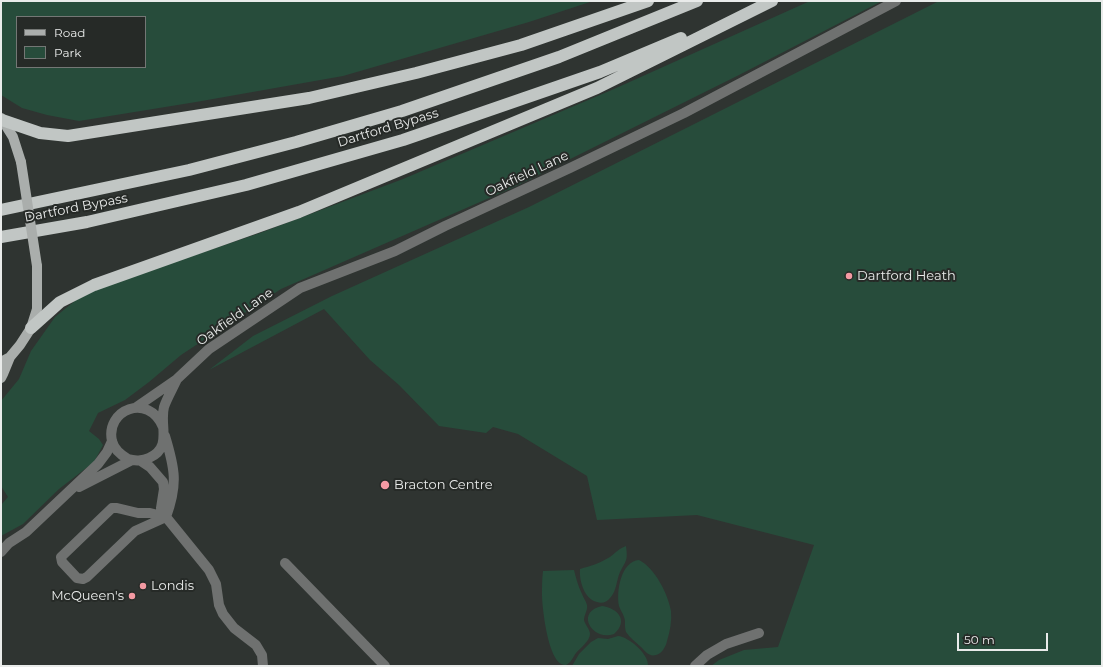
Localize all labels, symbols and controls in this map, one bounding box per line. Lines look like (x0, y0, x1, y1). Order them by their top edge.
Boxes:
legend (16, 16, 146, 68)
text: Road (54, 25, 85, 40)
text: Park (54, 45, 81, 60)
street label: Dartford Bypass (336, 105, 440, 151)
street label: Oakfield Lane (483, 148, 571, 200)
street label: Dartford Bypass (23, 190, 129, 226)
place label: Dartford Heath (857, 268, 956, 284)
marker: Dartford Heath (844, 271, 854, 281)
street label: Oakfield Lane (194, 285, 276, 349)
place label: Bracton Centre (394, 477, 493, 493)
marker: Bracton Centre (379, 479, 391, 491)
place label: Londis (151, 578, 194, 594)
marker: Londis (138, 581, 148, 591)
place label: McQueen's (51, 588, 124, 604)
marker: McQueen's (127, 591, 137, 601)
scale bar (959, 625, 1050, 651)
text: 50 m (964, 632, 995, 647)

